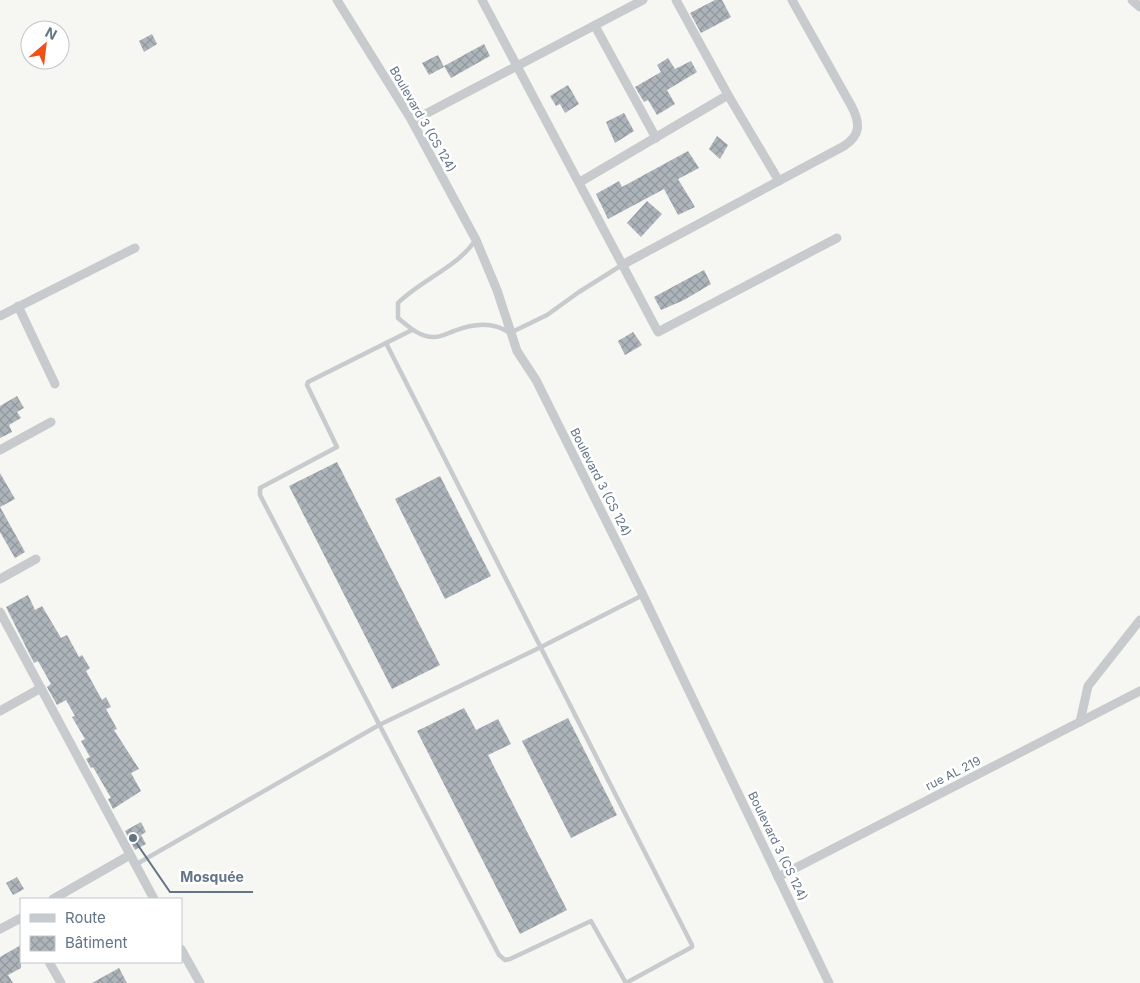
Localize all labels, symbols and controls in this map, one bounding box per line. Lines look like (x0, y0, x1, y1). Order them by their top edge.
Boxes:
north arrow (20, 20, 70, 70)
text: N (43, 23, 60, 43)
street label: Boulevard 3 (CS 124) (387, 64, 459, 174)
street label: Boulevard 3 (CS 124) (567, 425, 635, 539)
street label: rue AL 219 (923, 753, 983, 793)
street label: Boulevard 3 (CS 124) (745, 789, 811, 903)
callout: Mosquée (170, 863, 253, 892)
text: Mosquée (180, 868, 244, 885)
legend (20, 898, 182, 963)
text: Route (65, 908, 106, 927)
text: Bâtiment (65, 933, 128, 952)

